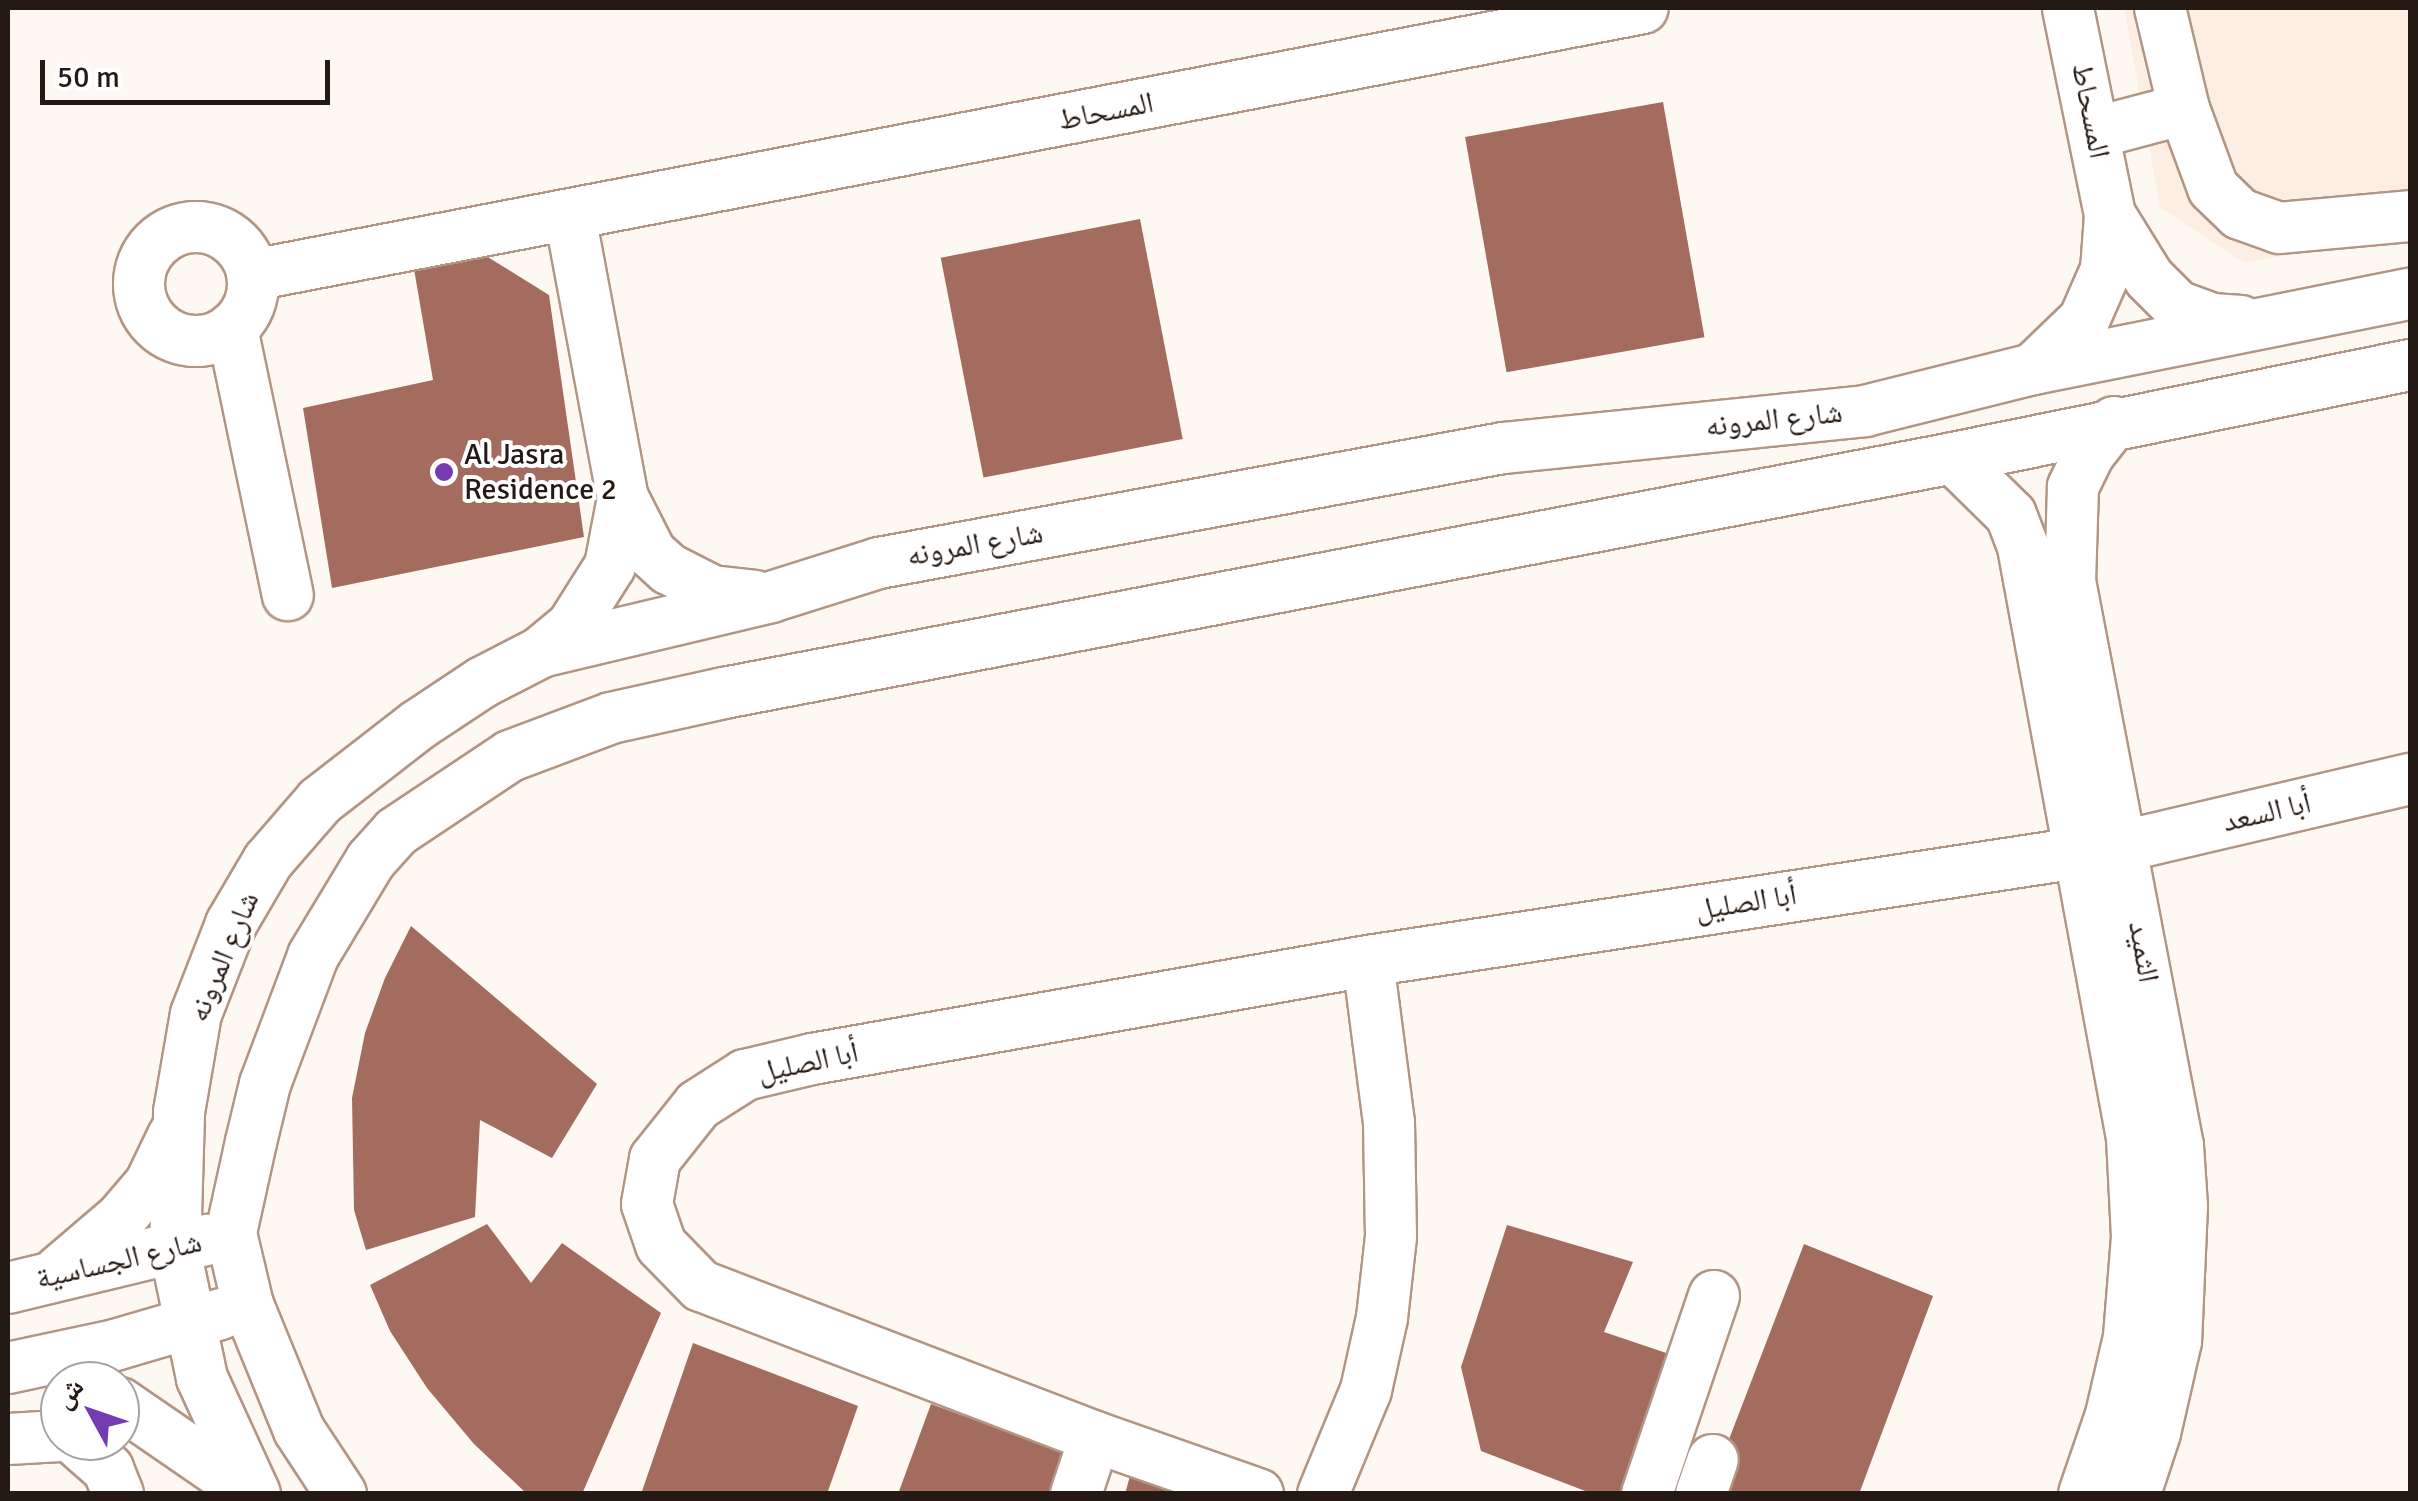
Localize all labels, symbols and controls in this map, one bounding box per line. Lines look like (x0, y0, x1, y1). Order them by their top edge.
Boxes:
scale bar (45, 40, 335, 102)
text: 50 m (57, 59, 120, 96)
street label: المسحاط (2063, 60, 2117, 162)
street label: المسحاط (1055, 85, 1157, 139)
street label: شارع المرونه (1704, 395, 1844, 445)
place label: Al Jasra Residence 2 (464, 437, 617, 508)
marker: Al Jasra Residence 2 (433, 461, 455, 483)
street label: شارع المرونه (904, 515, 1046, 575)
street label: أبا السعد (2219, 785, 2315, 841)
street label: أبا الصليل (1693, 877, 1799, 929)
street label: شارع المرونه (181, 887, 267, 1027)
street label: الثميد (2120, 918, 2166, 986)
street label: أبا الصليل (754, 1035, 862, 1091)
street label: شارع الجساسية (33, 1224, 205, 1298)
north arrow (40, 1361, 140, 1461)
text: ش (46, 1371, 91, 1415)

